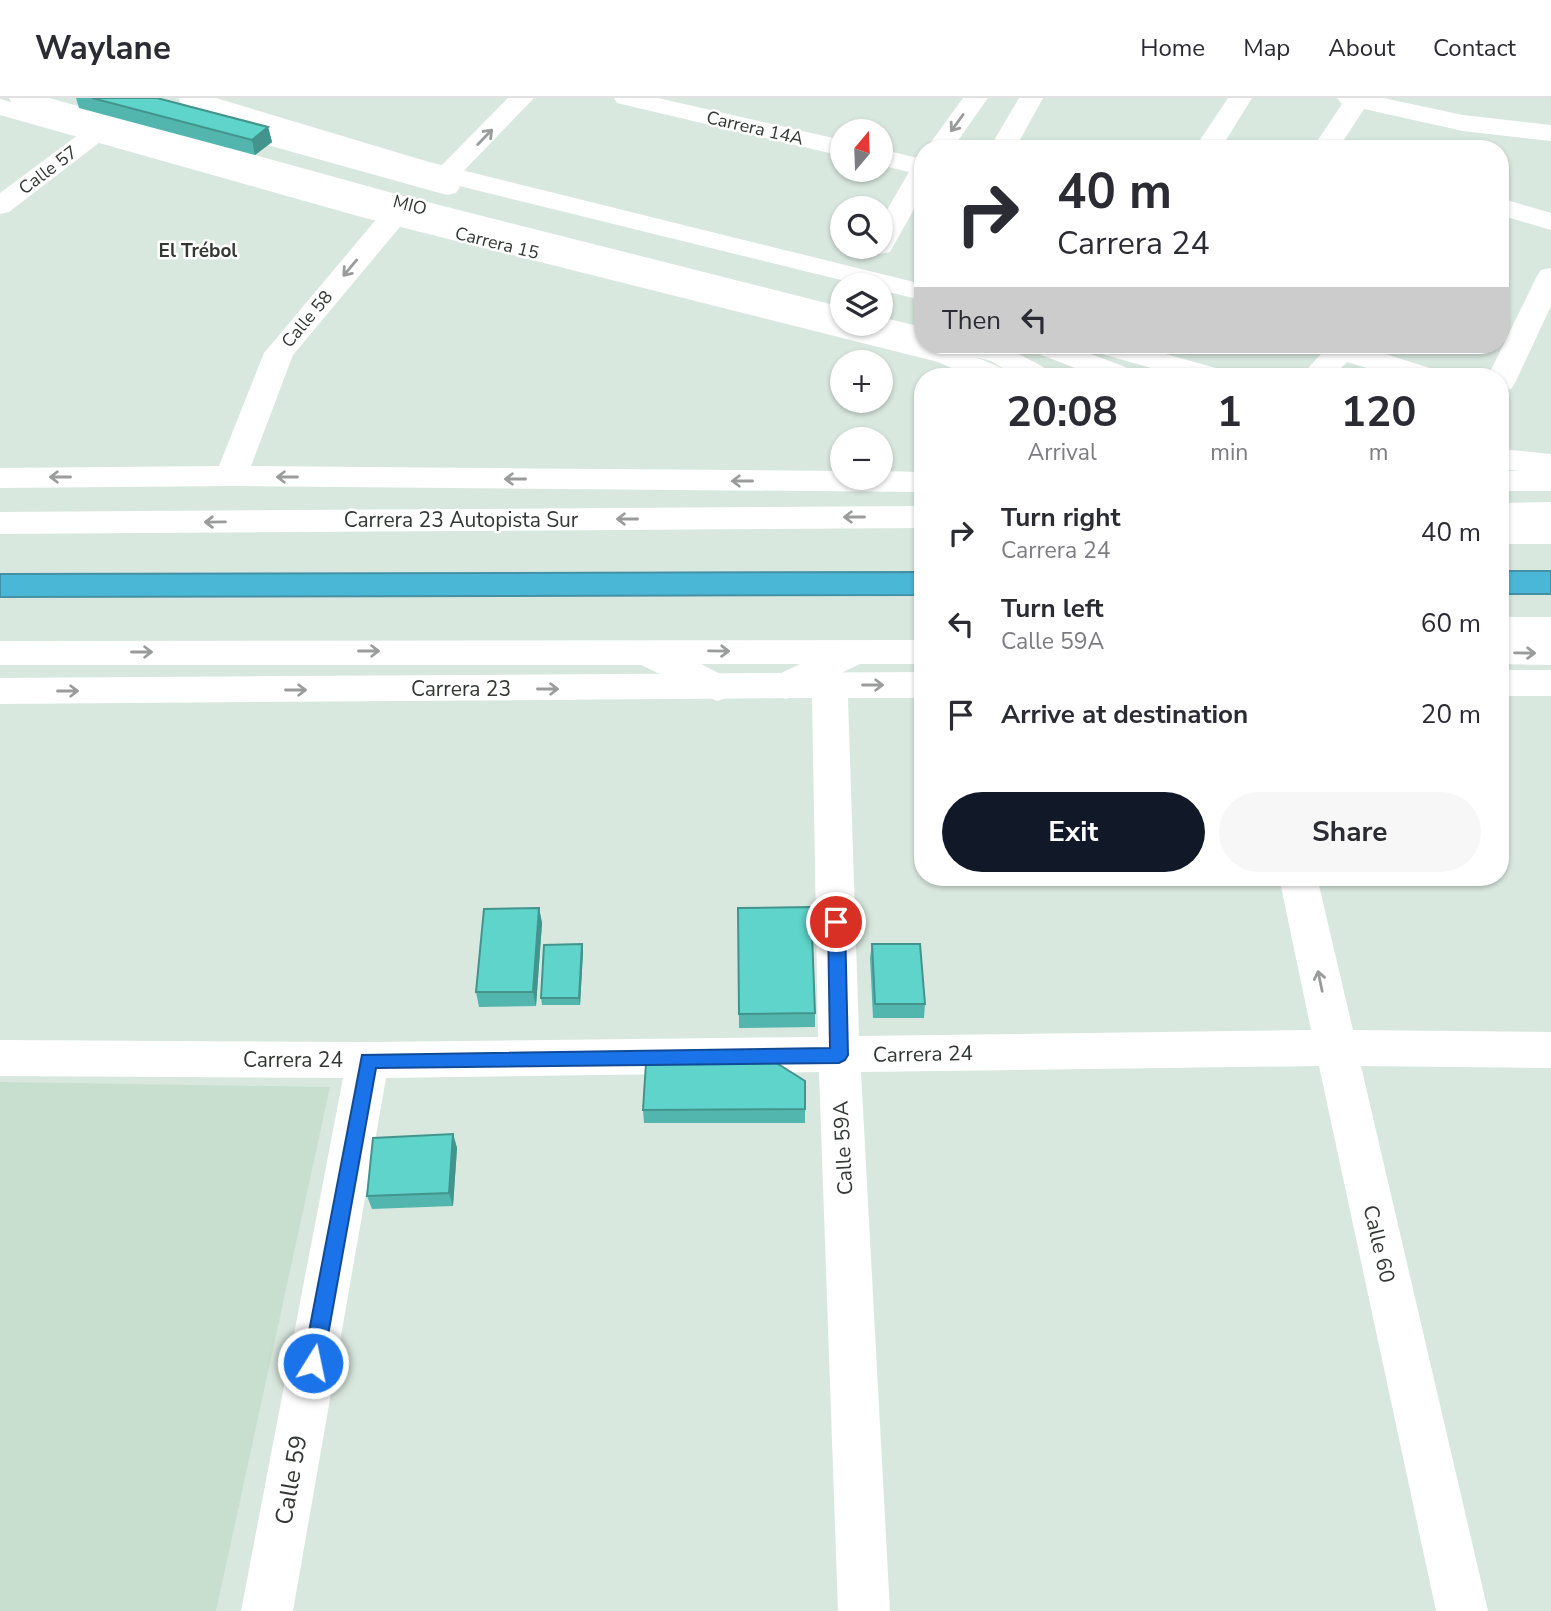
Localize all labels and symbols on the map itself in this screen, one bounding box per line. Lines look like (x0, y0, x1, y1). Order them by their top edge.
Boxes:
street label: Carrera 14A (704, 105, 806, 151)
one-way arrow (950, 114, 965, 132)
north arrow (830, 119, 892, 182)
one-way arrow (476, 129, 493, 146)
street label: Calle 57 (14, 140, 82, 200)
street label: MIO (391, 189, 429, 221)
street label: Carrera 15 (452, 221, 542, 265)
district label: El Trébol (159, 238, 237, 264)
one-way arrow (342, 259, 358, 277)
street label: Calle 58 (276, 285, 338, 353)
one-way arrow (276, 470, 299, 484)
one-way arrow (48, 471, 71, 484)
one-way arrow (503, 472, 526, 486)
one-way arrow (731, 474, 754, 488)
street label: Carrera 23 Autopista Sur (344, 506, 579, 534)
one-way arrow (843, 510, 866, 524)
one-way arrow (615, 512, 638, 526)
one-way arrow (203, 515, 226, 529)
one-way arrow (707, 644, 730, 658)
one-way arrow (130, 645, 153, 659)
one-way arrow (357, 645, 380, 658)
one-way arrow (1514, 646, 1537, 660)
street label: Carrera 23 (411, 675, 511, 703)
one-way arrow (861, 678, 884, 692)
one-way arrow (536, 682, 559, 696)
one-way arrow (284, 683, 307, 697)
one-way arrow (56, 684, 79, 698)
pin (806, 892, 866, 952)
one-way arrow (1312, 970, 1326, 993)
street label: Carrera 24 (873, 1039, 973, 1069)
street label: Carrera 24 (243, 1046, 343, 1074)
street label: Calle 59A (827, 1100, 859, 1196)
street label: Calle 60 (1356, 1202, 1402, 1286)
position arrow (276, 1326, 350, 1400)
street label: Calle 59 (267, 1433, 315, 1527)

